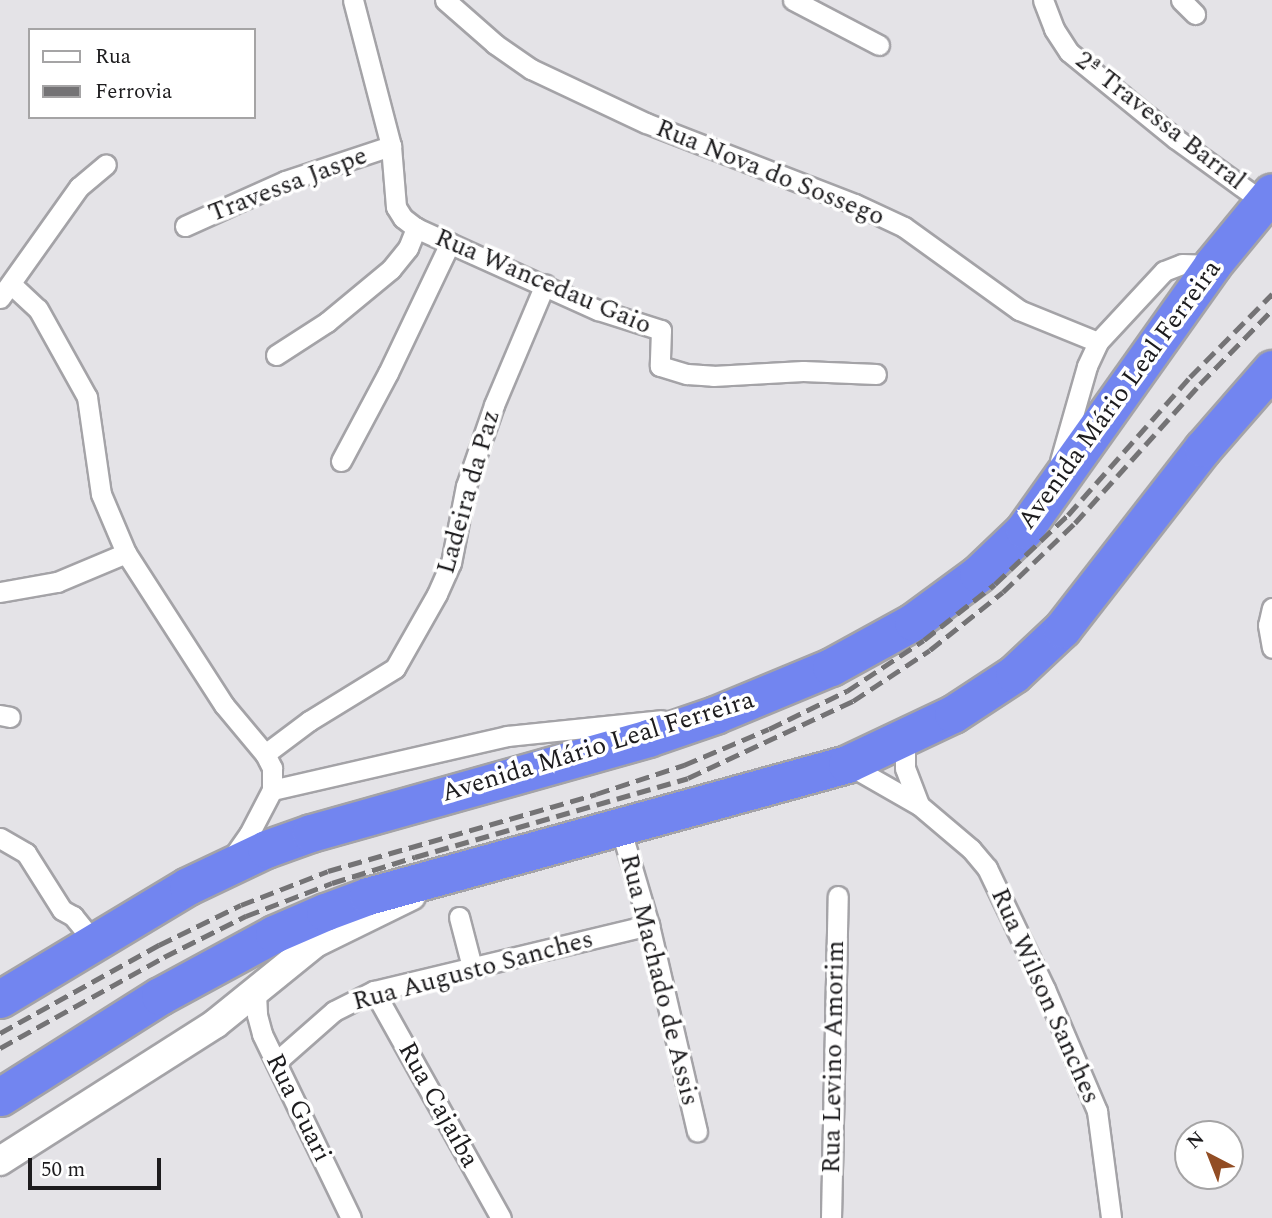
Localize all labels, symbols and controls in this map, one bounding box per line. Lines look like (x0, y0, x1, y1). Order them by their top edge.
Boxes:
legend (28, 28, 256, 119)
text: Rua (95, 41, 131, 73)
street label: 2ª Travessa Barral (1069, 45, 1251, 197)
text: Ferrovia (95, 76, 172, 108)
street label: Rua Nova do Sossego (651, 113, 889, 233)
street label: Travessa Jaspe (204, 140, 372, 230)
street label: Rua Wancedau Gaio (430, 222, 656, 342)
street label: Avenida Mário Leal Ferreira (1012, 254, 1228, 536)
street label: Ladeira da Paz (431, 406, 507, 578)
street label: Avenida Mário Leal Ferreira (438, 685, 758, 809)
street label: Rua Machado de Assis (613, 851, 705, 1109)
street label: Rua Wilson Sanches (983, 883, 1107, 1109)
street label: Rua Augusto Sanches (349, 924, 597, 1018)
street label: Rua Levino Amorim (816, 940, 852, 1174)
street label: Rua Cajaíba (391, 1037, 485, 1173)
street label: Rua Guari (258, 1049, 338, 1167)
north arrow (1174, 1120, 1244, 1190)
text: N (1180, 1125, 1211, 1156)
scale bar (32, 1144, 164, 1188)
text: 50 m (41, 1154, 85, 1186)

